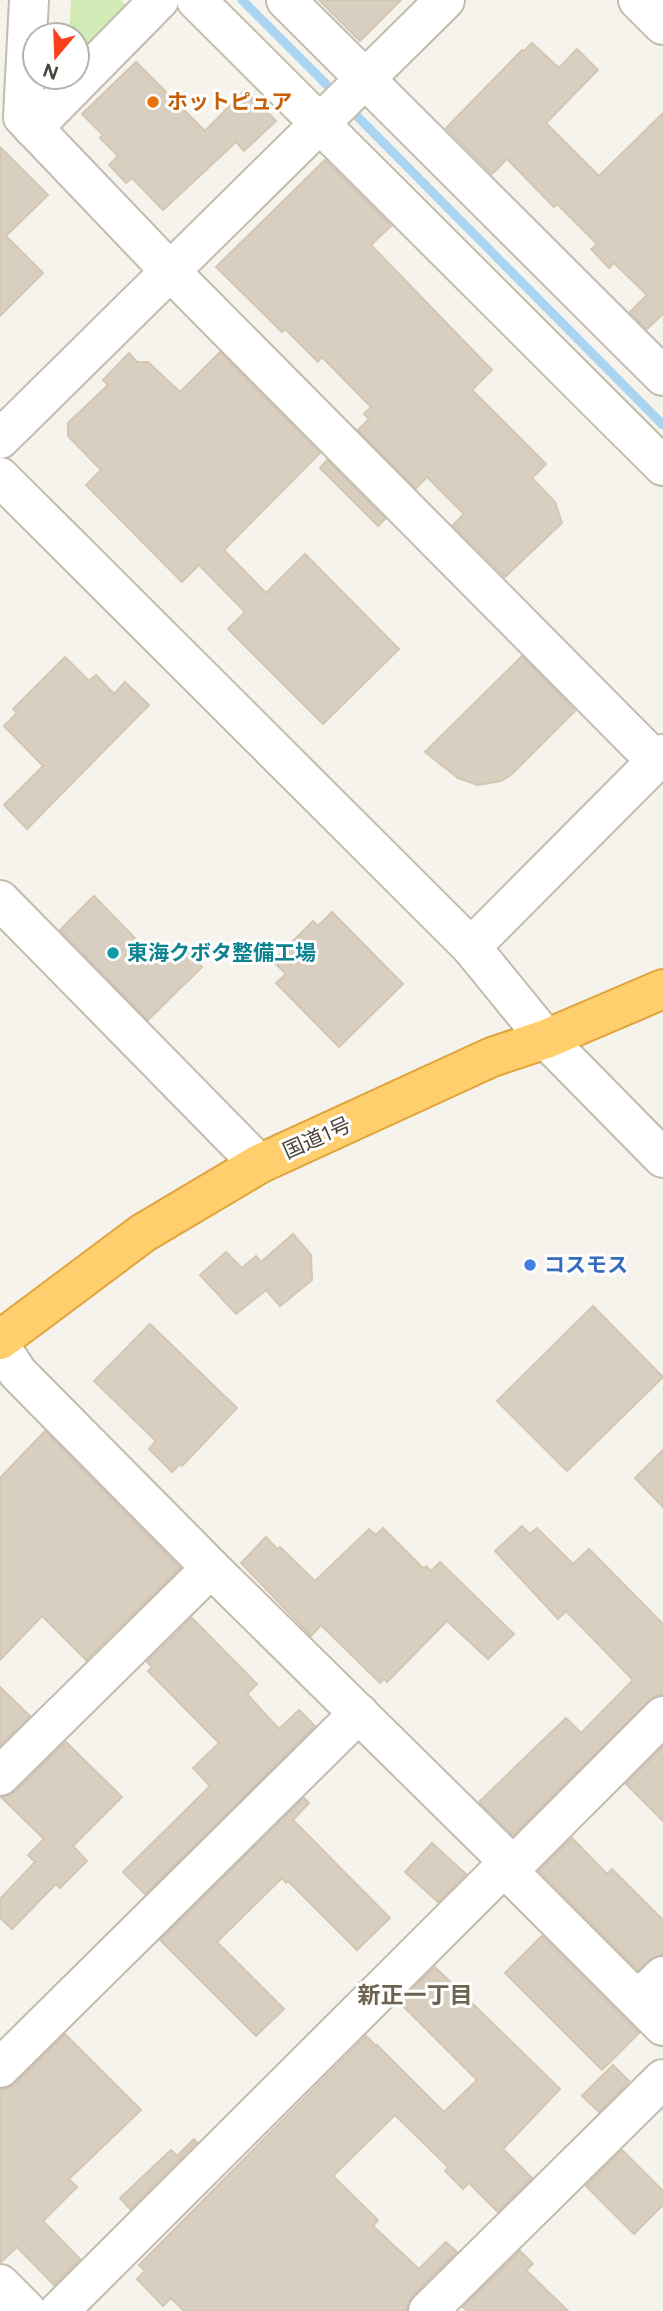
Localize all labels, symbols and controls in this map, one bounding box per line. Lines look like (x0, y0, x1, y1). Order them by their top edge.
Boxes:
north arrow (21, 21, 91, 91)
text: N (40, 58, 61, 85)
place label: ホットピュア (167, 89, 293, 114)
marker: ホットピュア (145, 94, 161, 110)
place label: 東海クボタ整備工場 (127, 940, 316, 965)
marker: 東海クボタ整備工場 (105, 945, 121, 961)
street label: 国道1号 (279, 1112, 355, 1164)
place label: コスモス (544, 1252, 628, 1277)
marker: コスモス (522, 1257, 538, 1273)
district label: 新正一丁目 (358, 1981, 473, 2009)

